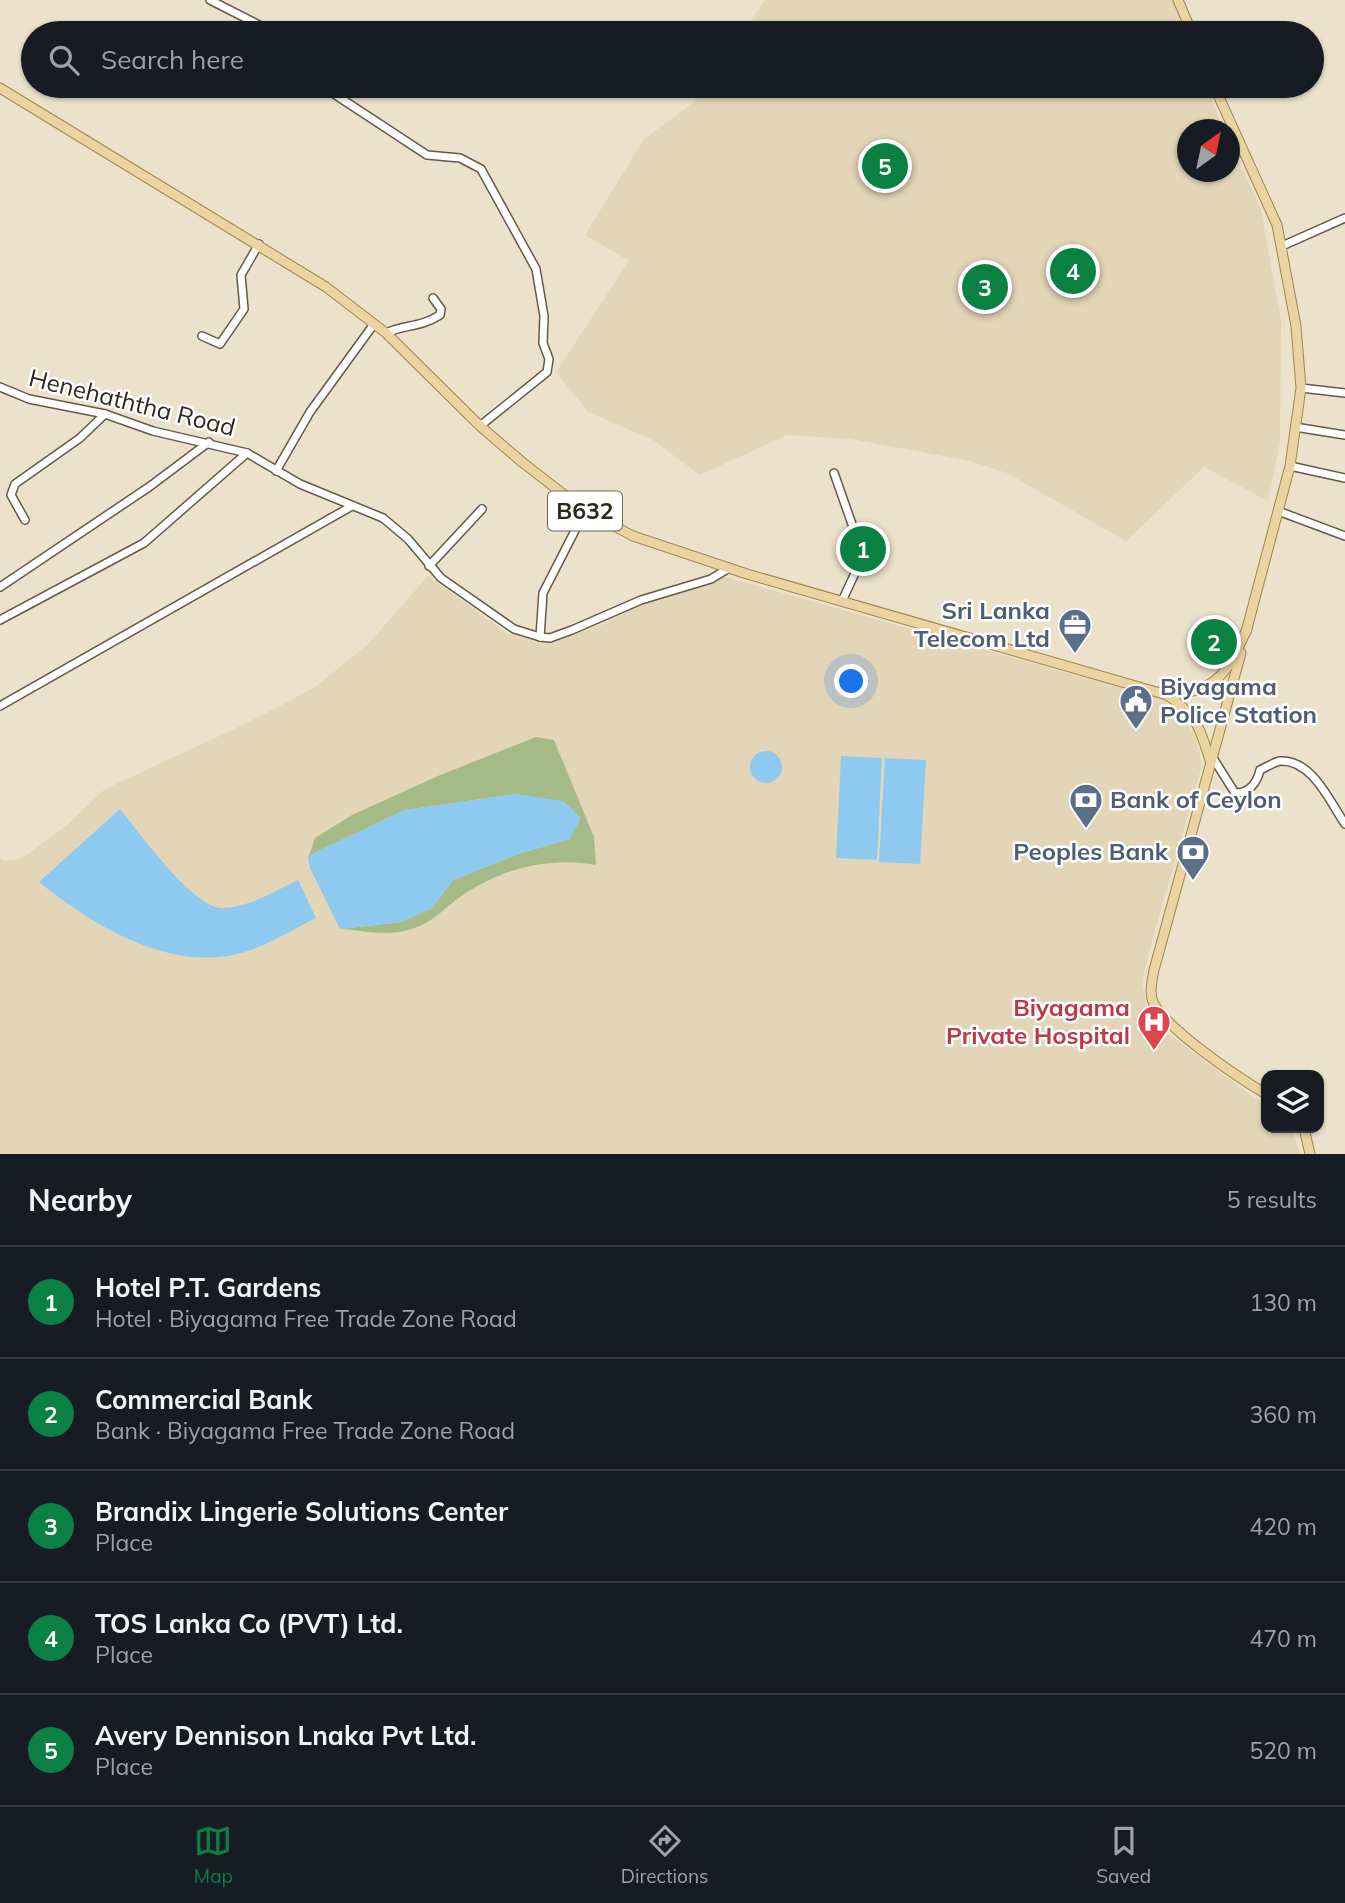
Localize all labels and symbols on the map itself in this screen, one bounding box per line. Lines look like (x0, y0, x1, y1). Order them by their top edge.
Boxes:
north arrow (1177, 119, 1240, 182)
pin: 5 (862, 140, 908, 192)
pin: 4 (1050, 245, 1096, 297)
pin: 3 (962, 261, 1008, 313)
street label: Henehaththa Road (26, 362, 238, 442)
road number: B632 (548, 491, 622, 530)
pin: 1 (840, 523, 886, 575)
place label: Sri Lanka Telecom Ltd (914, 595, 1050, 653)
office icon: Sri Lanka Telecom Ltd (1056, 606, 1094, 655)
pin: 2 (1191, 616, 1237, 668)
your location (834, 664, 868, 698)
place label: Biyagama Police Station (1160, 671, 1317, 729)
public building icon: Biyagama Police Station (1117, 682, 1155, 731)
bank icon: Bank of Ceylon (1067, 781, 1105, 830)
place label: Bank of Ceylon (1110, 784, 1282, 814)
bank icon: Peoples Bank (1174, 833, 1212, 882)
place label: Peoples Bank (1013, 836, 1169, 866)
place label: Biyagama Private Hospital (946, 992, 1130, 1050)
hospital icon: Biyagama Private Hospital (1135, 1003, 1173, 1052)

